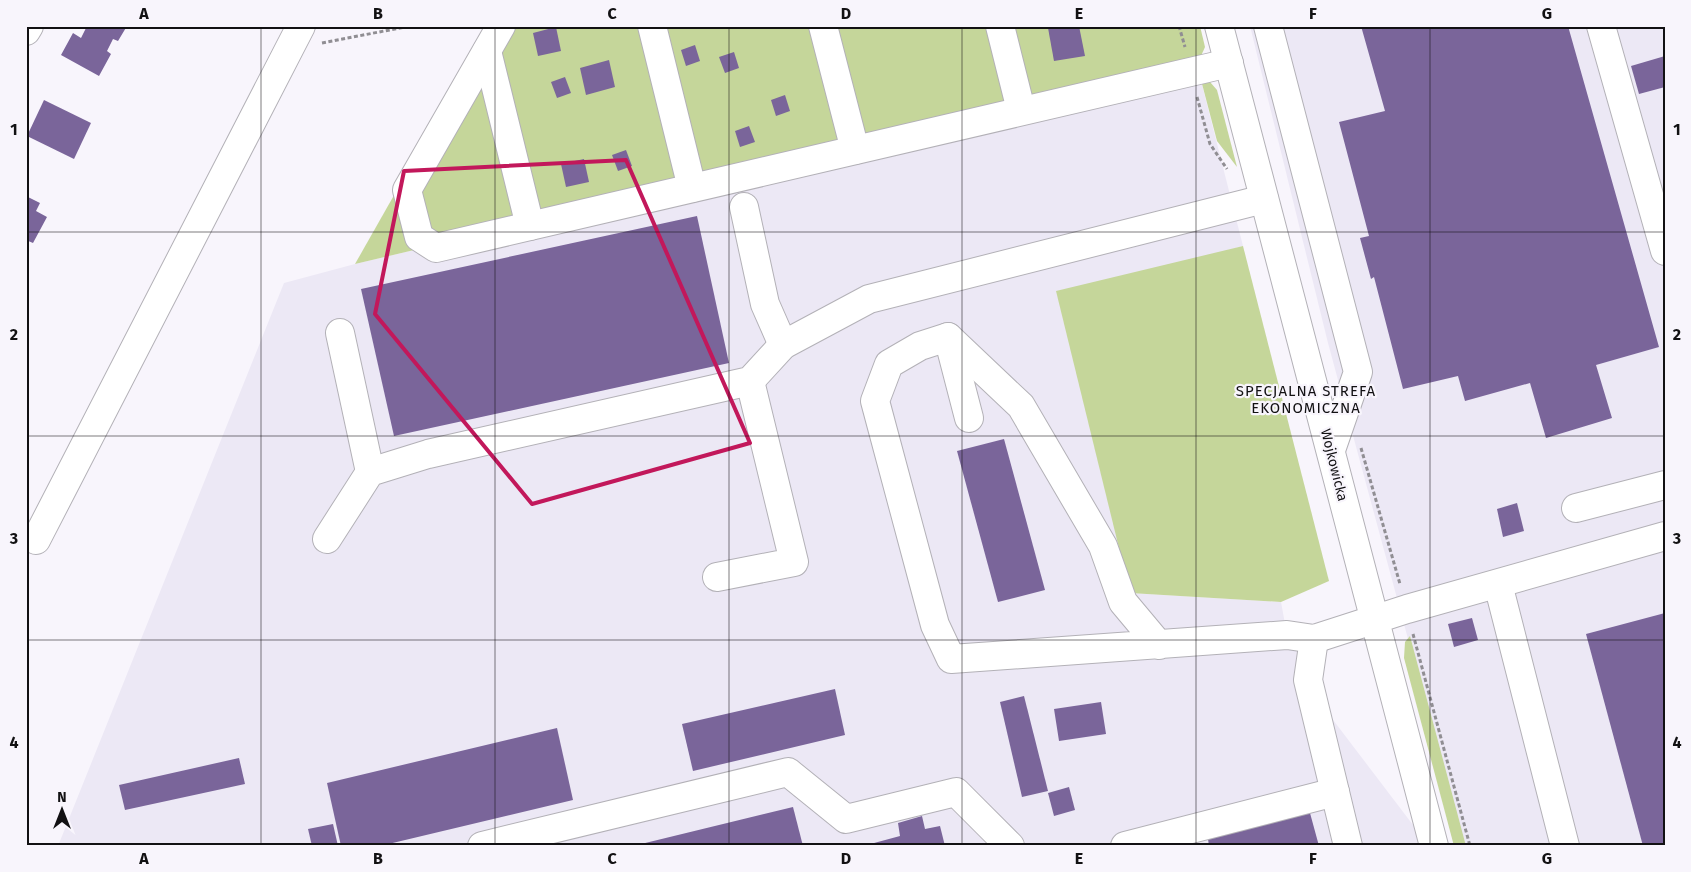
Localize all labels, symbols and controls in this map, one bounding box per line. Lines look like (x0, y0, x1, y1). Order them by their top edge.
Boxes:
text: A (138, 4, 149, 23)
text: B (373, 4, 383, 23)
text: C (607, 4, 617, 23)
text: D (841, 4, 851, 23)
text: E (1075, 4, 1083, 23)
text: F (1309, 4, 1317, 23)
text: G (1542, 4, 1552, 23)
text: 1 (10, 120, 18, 139)
text: 1 (1673, 120, 1681, 139)
text: 2 (10, 325, 18, 344)
text: 2 (1673, 325, 1681, 344)
district label: SPECJALNA STREFA EKONOMICZNA (1236, 382, 1376, 417)
street label: Wojkowicka (1317, 427, 1351, 503)
text: 3 (9, 529, 18, 548)
text: 3 (1672, 529, 1681, 548)
text: 4 (9, 733, 19, 752)
text: 4 (1672, 733, 1682, 752)
north arrow (38, 784, 88, 834)
text: N (57, 789, 67, 806)
text: A (138, 849, 149, 868)
text: B (373, 849, 383, 868)
text: C (607, 849, 617, 868)
text: D (841, 849, 851, 868)
text: E (1075, 849, 1083, 868)
text: F (1309, 849, 1317, 868)
text: G (1542, 849, 1552, 868)

